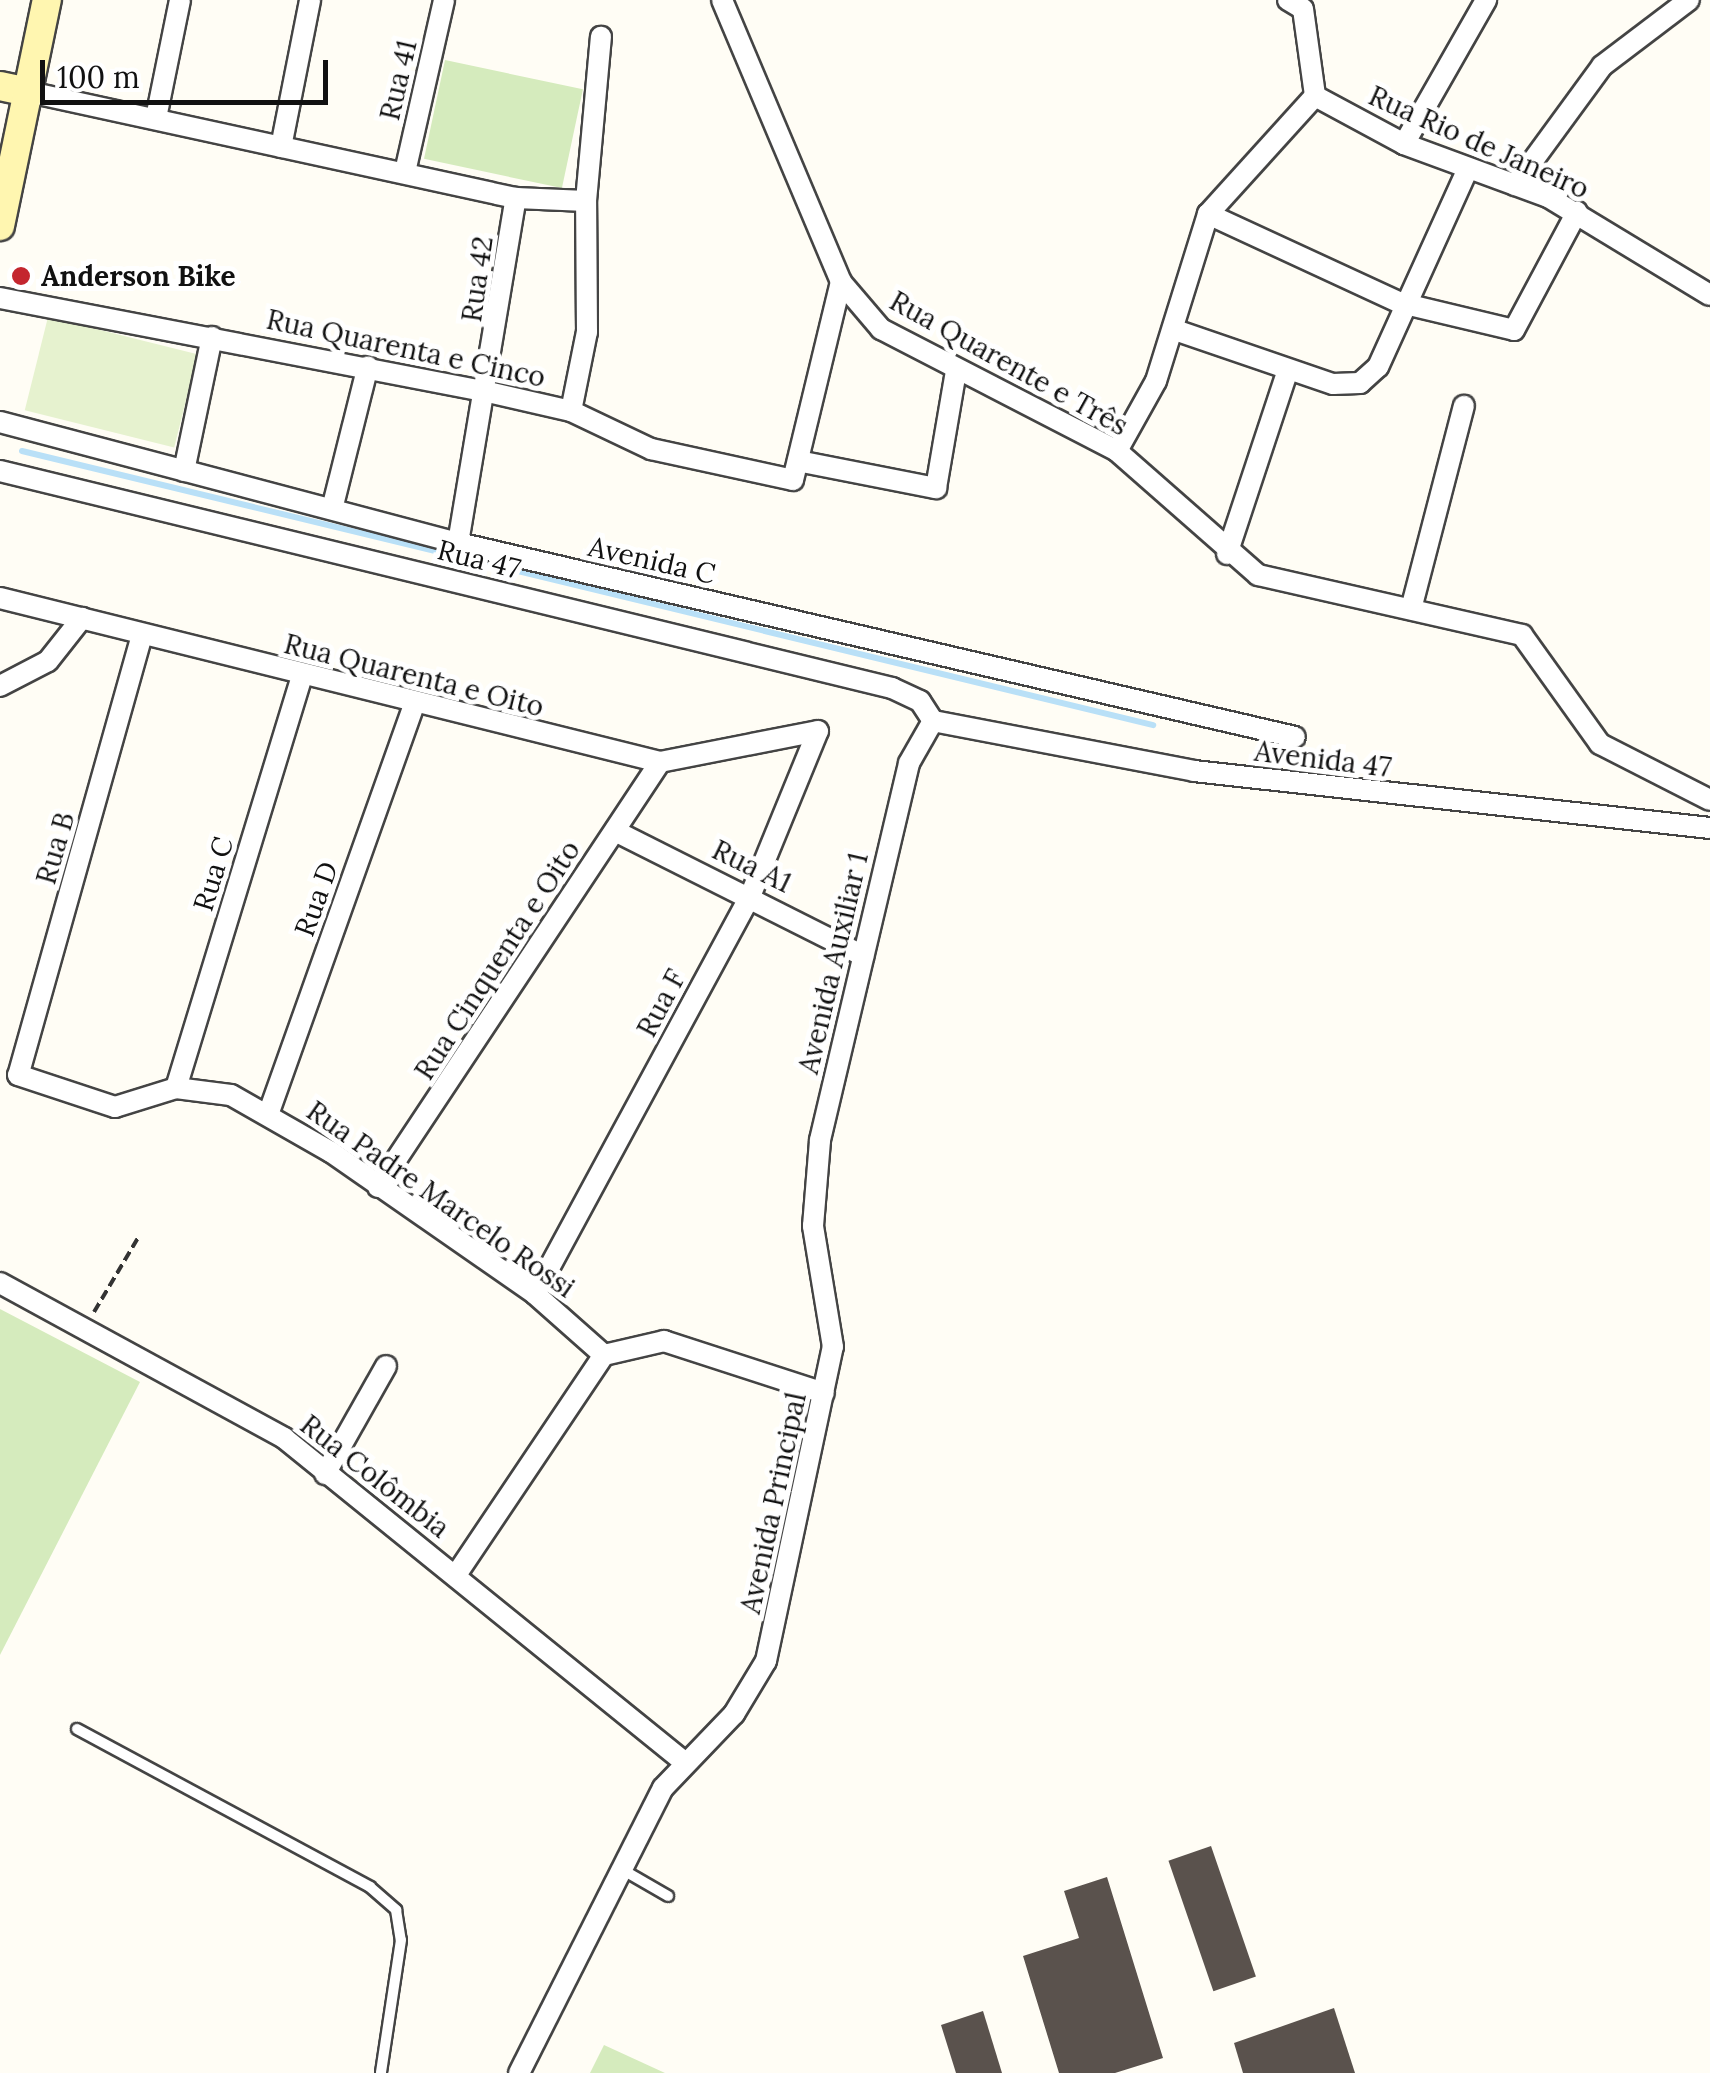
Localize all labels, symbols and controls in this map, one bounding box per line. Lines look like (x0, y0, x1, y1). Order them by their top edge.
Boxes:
street label: Rua 41 (372, 37, 424, 123)
scale bar (45, 40, 332, 102)
text: 100 m (57, 58, 140, 96)
street label: Rua Rio de Janeiro (1364, 78, 1594, 206)
street label: Rua 42 (454, 234, 500, 324)
place label: Anderson Bike (41, 259, 235, 293)
marker: Anderson Bike (10, 265, 32, 287)
street label: Rua Quarente e Três (884, 284, 1134, 442)
street label: Rua Quarenta e Cinco (264, 302, 548, 394)
street label: Avenida C (585, 529, 719, 591)
street label: Rua 47 (434, 533, 524, 585)
street label: Rua Quarenta e Oito (281, 626, 547, 724)
street label: Avenida 47 (1253, 734, 1393, 784)
street label: Rua B (29, 808, 81, 888)
street label: Rua C (186, 833, 240, 915)
street label: Rua A1 (707, 833, 797, 899)
street label: Rua Cinquenta e Oito (407, 834, 587, 1086)
street label: Avenida Auxiliar 1 (791, 849, 875, 1077)
street label: Rua D (287, 857, 345, 941)
street label: Rua F (629, 964, 693, 1042)
street label: Rua Padre Marcelo Rossi (301, 1094, 581, 1304)
street label: Avenida Principal (733, 1389, 813, 1617)
street label: Rua Colômbia (294, 1407, 456, 1545)

